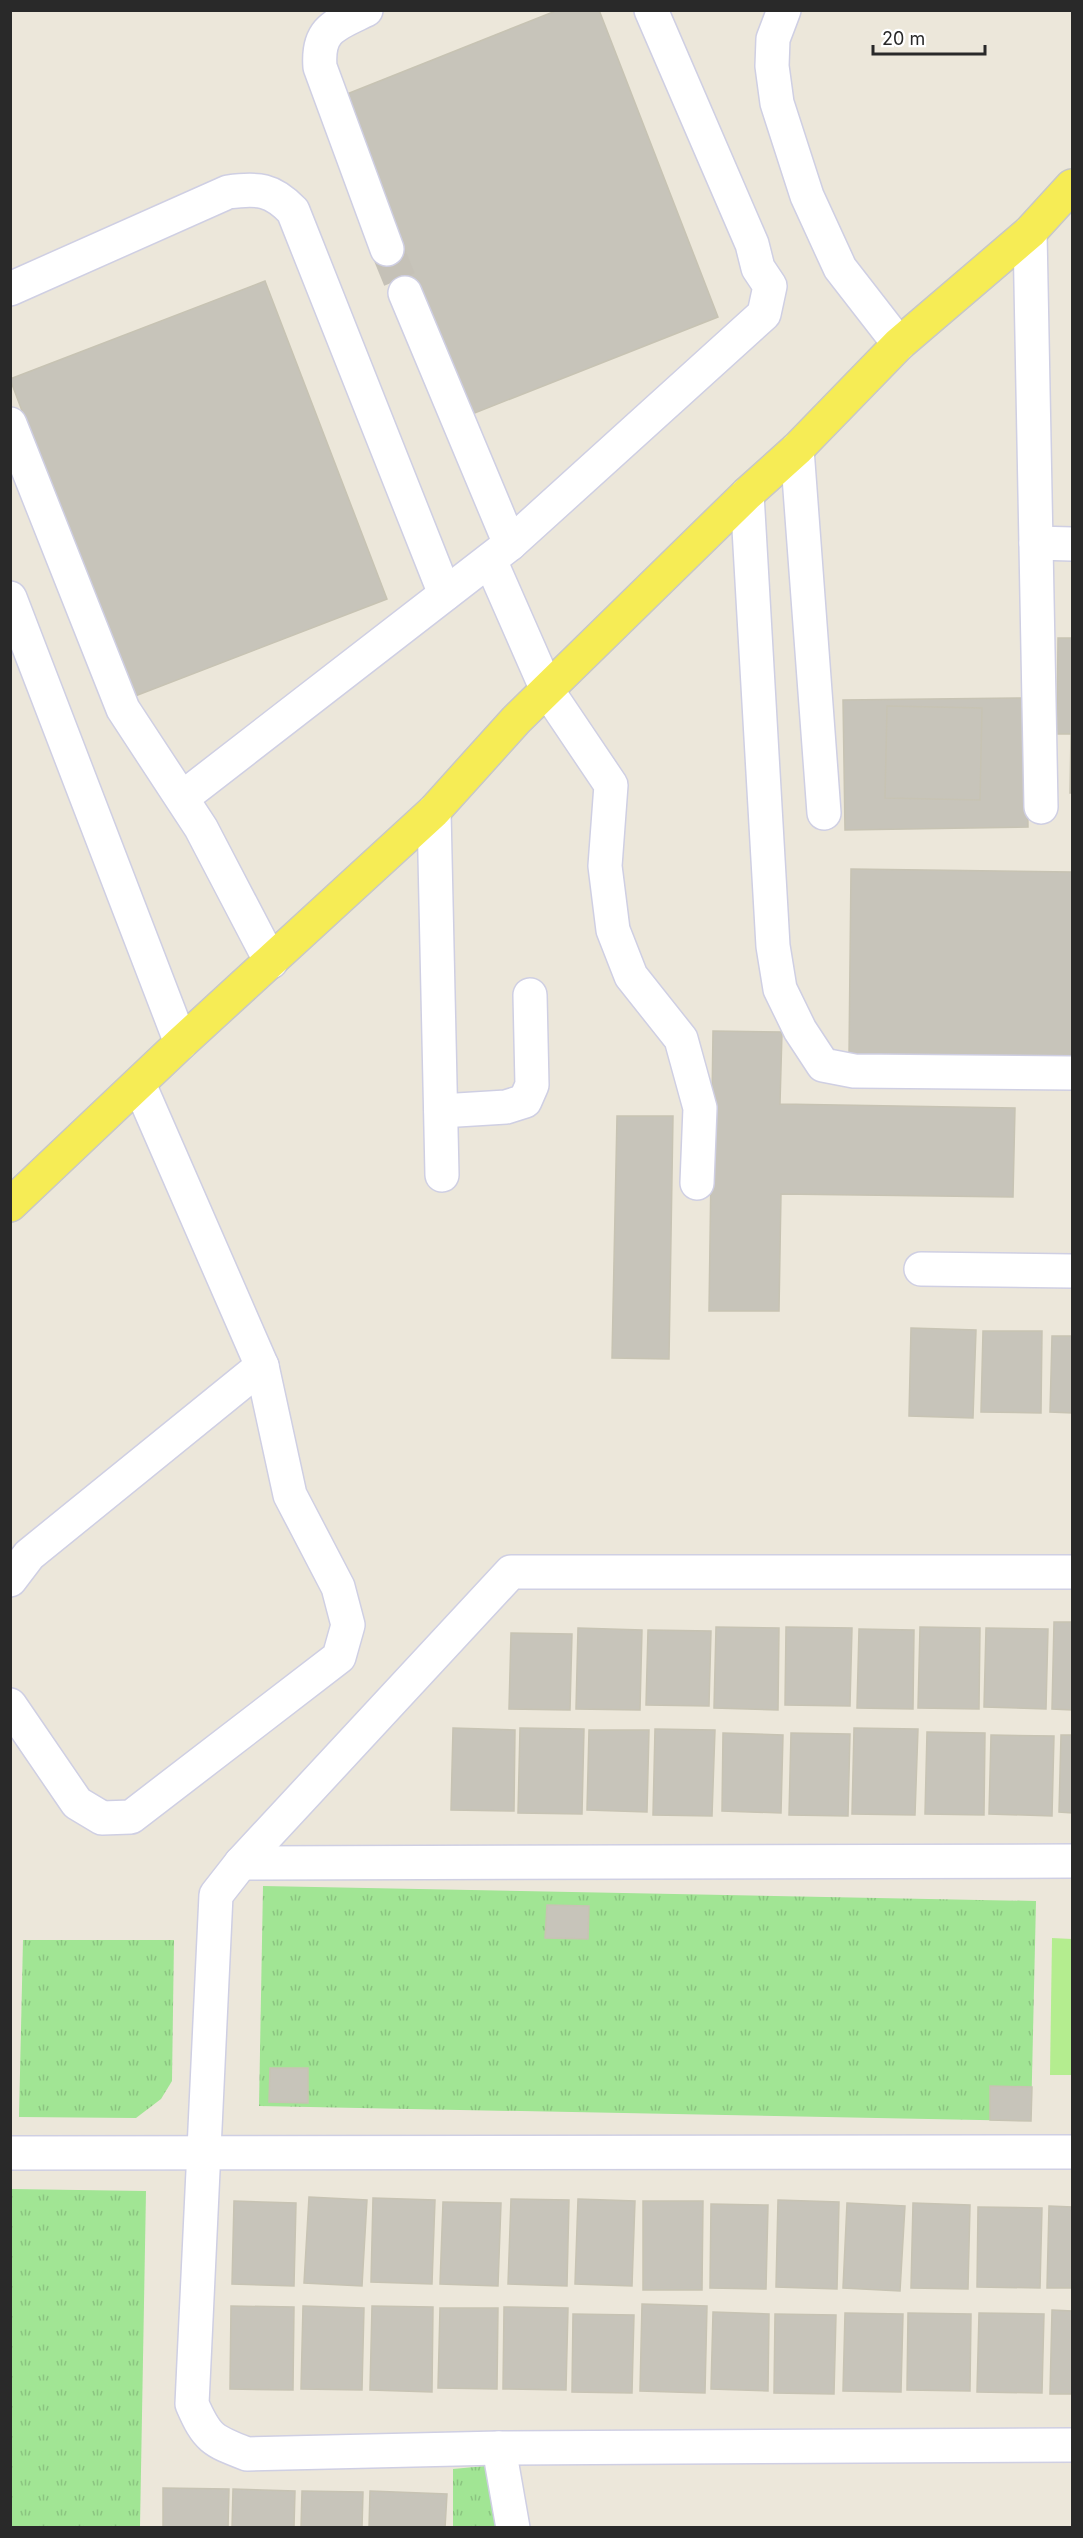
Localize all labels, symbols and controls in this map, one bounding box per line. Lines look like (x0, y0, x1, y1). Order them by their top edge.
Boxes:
scale bar (873, 18, 986, 56)
text: 20 m (882, 28, 925, 49)

